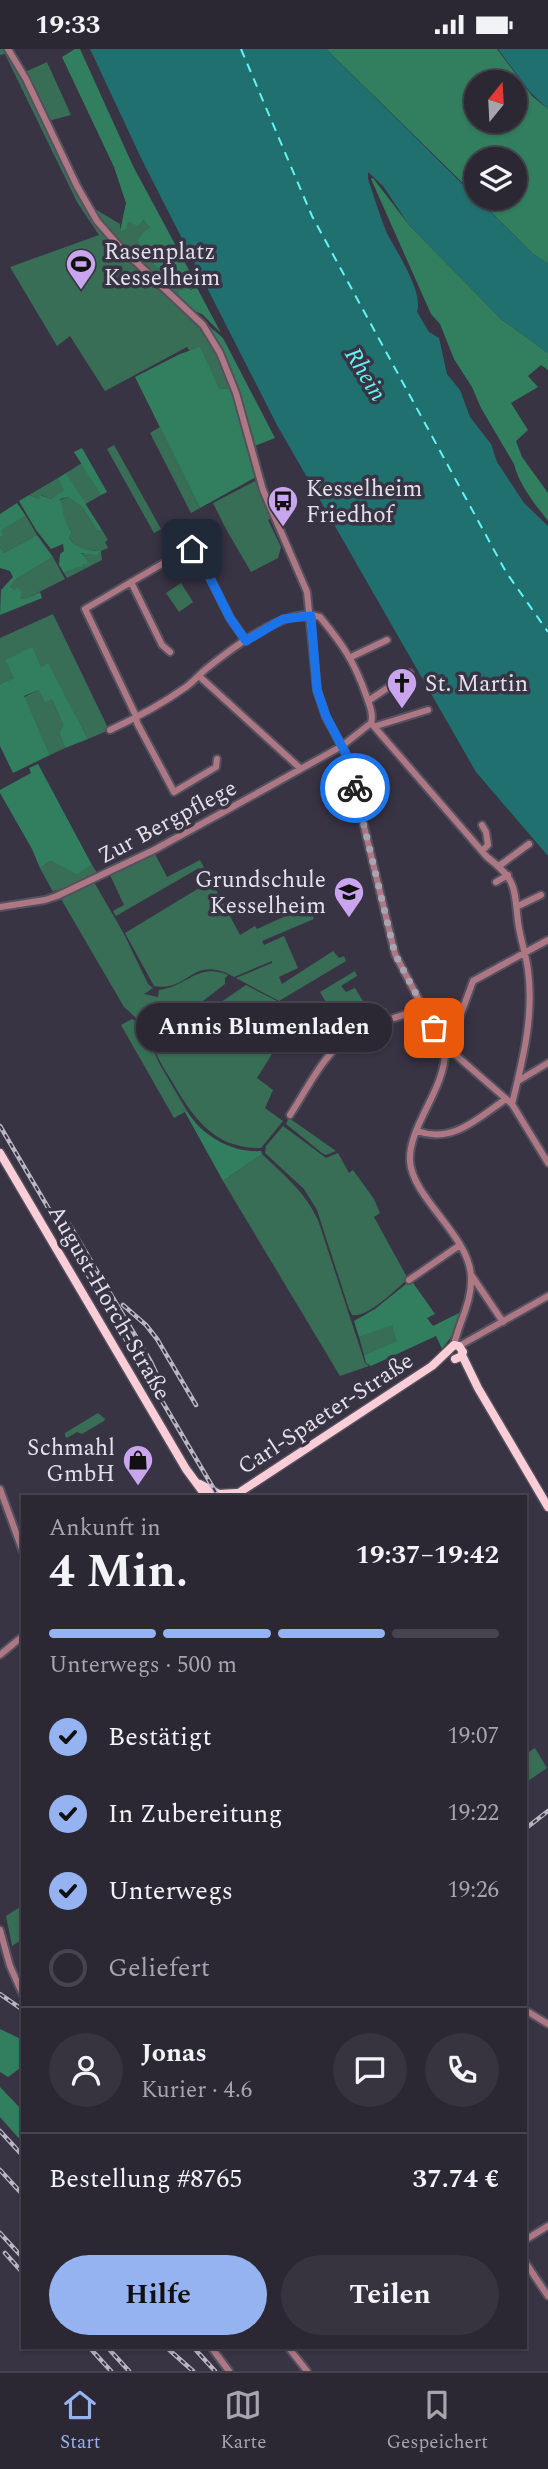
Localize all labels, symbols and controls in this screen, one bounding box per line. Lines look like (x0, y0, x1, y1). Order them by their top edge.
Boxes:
text: 19:33 (35, 5, 100, 45)
north arrow (464, 70, 527, 133)
map controls (464, 70, 527, 210)
button: layers (464, 147, 527, 210)
place label: Rasenplatz Kesselheim (104, 235, 220, 296)
sports icon: Rasenplatz Kesselheim (64, 247, 98, 291)
water label: Rhein (335, 341, 395, 409)
place label: Kesselheim Friedhof (306, 472, 422, 533)
bus stop icon: Kesselheim Friedhof (266, 484, 300, 528)
pin (162, 519, 222, 579)
icon: home (173, 530, 211, 568)
church icon: St. Martin (385, 666, 419, 710)
place label: St. Martin (425, 667, 528, 702)
courier (320, 753, 390, 823)
icon: bike (336, 769, 374, 807)
street label: Zur Bergpflege (92, 771, 243, 874)
place label: Grundschule Kesselheim (195, 863, 326, 924)
school or university icon: Grundschule Kesselheim (332, 875, 366, 919)
pin (404, 998, 464, 1058)
callout: Annis Blumenladen (136, 1003, 392, 1053)
icon: bag (415, 1009, 453, 1047)
text: Annis Blumenladen (158, 1010, 370, 1045)
street label: August-Horch-Straße (38, 1198, 179, 1407)
street label: Carl-Spaeter-Straße (231, 1344, 421, 1484)
place label: Schmahl GmbH (27, 1431, 115, 1492)
shop icon: Schmahl GmbH (121, 1443, 155, 1487)
text: Ankunft in (49, 1511, 161, 1546)
text: 19:37–19:42 (355, 1535, 499, 1575)
text: 4 Min. (49, 1537, 188, 1607)
text: Unterwegs · 500 m (49, 1648, 237, 1683)
text: Bestätigt (108, 1717, 212, 1757)
icon: check (49, 1718, 87, 1756)
text: 19:07 (447, 1719, 499, 1754)
text: In Zubereitung (108, 1794, 282, 1834)
icon: check (49, 1795, 87, 1833)
text: 19:22 (447, 1796, 499, 1831)
text: Unterwegs (108, 1871, 233, 1911)
icon: check (49, 1872, 87, 1910)
text: 19:26 (447, 1873, 499, 1908)
text: Geliefert (108, 1948, 210, 1988)
button: person (49, 2033, 123, 2107)
text: Jonas (141, 2033, 207, 2073)
button: chat (333, 2033, 407, 2107)
button: phone (425, 2033, 499, 2107)
text: Kurier · 4.6 (141, 2073, 252, 2108)
text: Bestellung #8765 (49, 2159, 242, 2199)
text: 37.74 € (413, 2159, 499, 2199)
button: Hilfe (49, 2255, 267, 2335)
button: Teilen (281, 2255, 499, 2335)
tab: Start (60, 2386, 101, 2457)
tab: Karte (220, 2386, 266, 2457)
tab: Gespeichert (386, 2386, 488, 2457)

